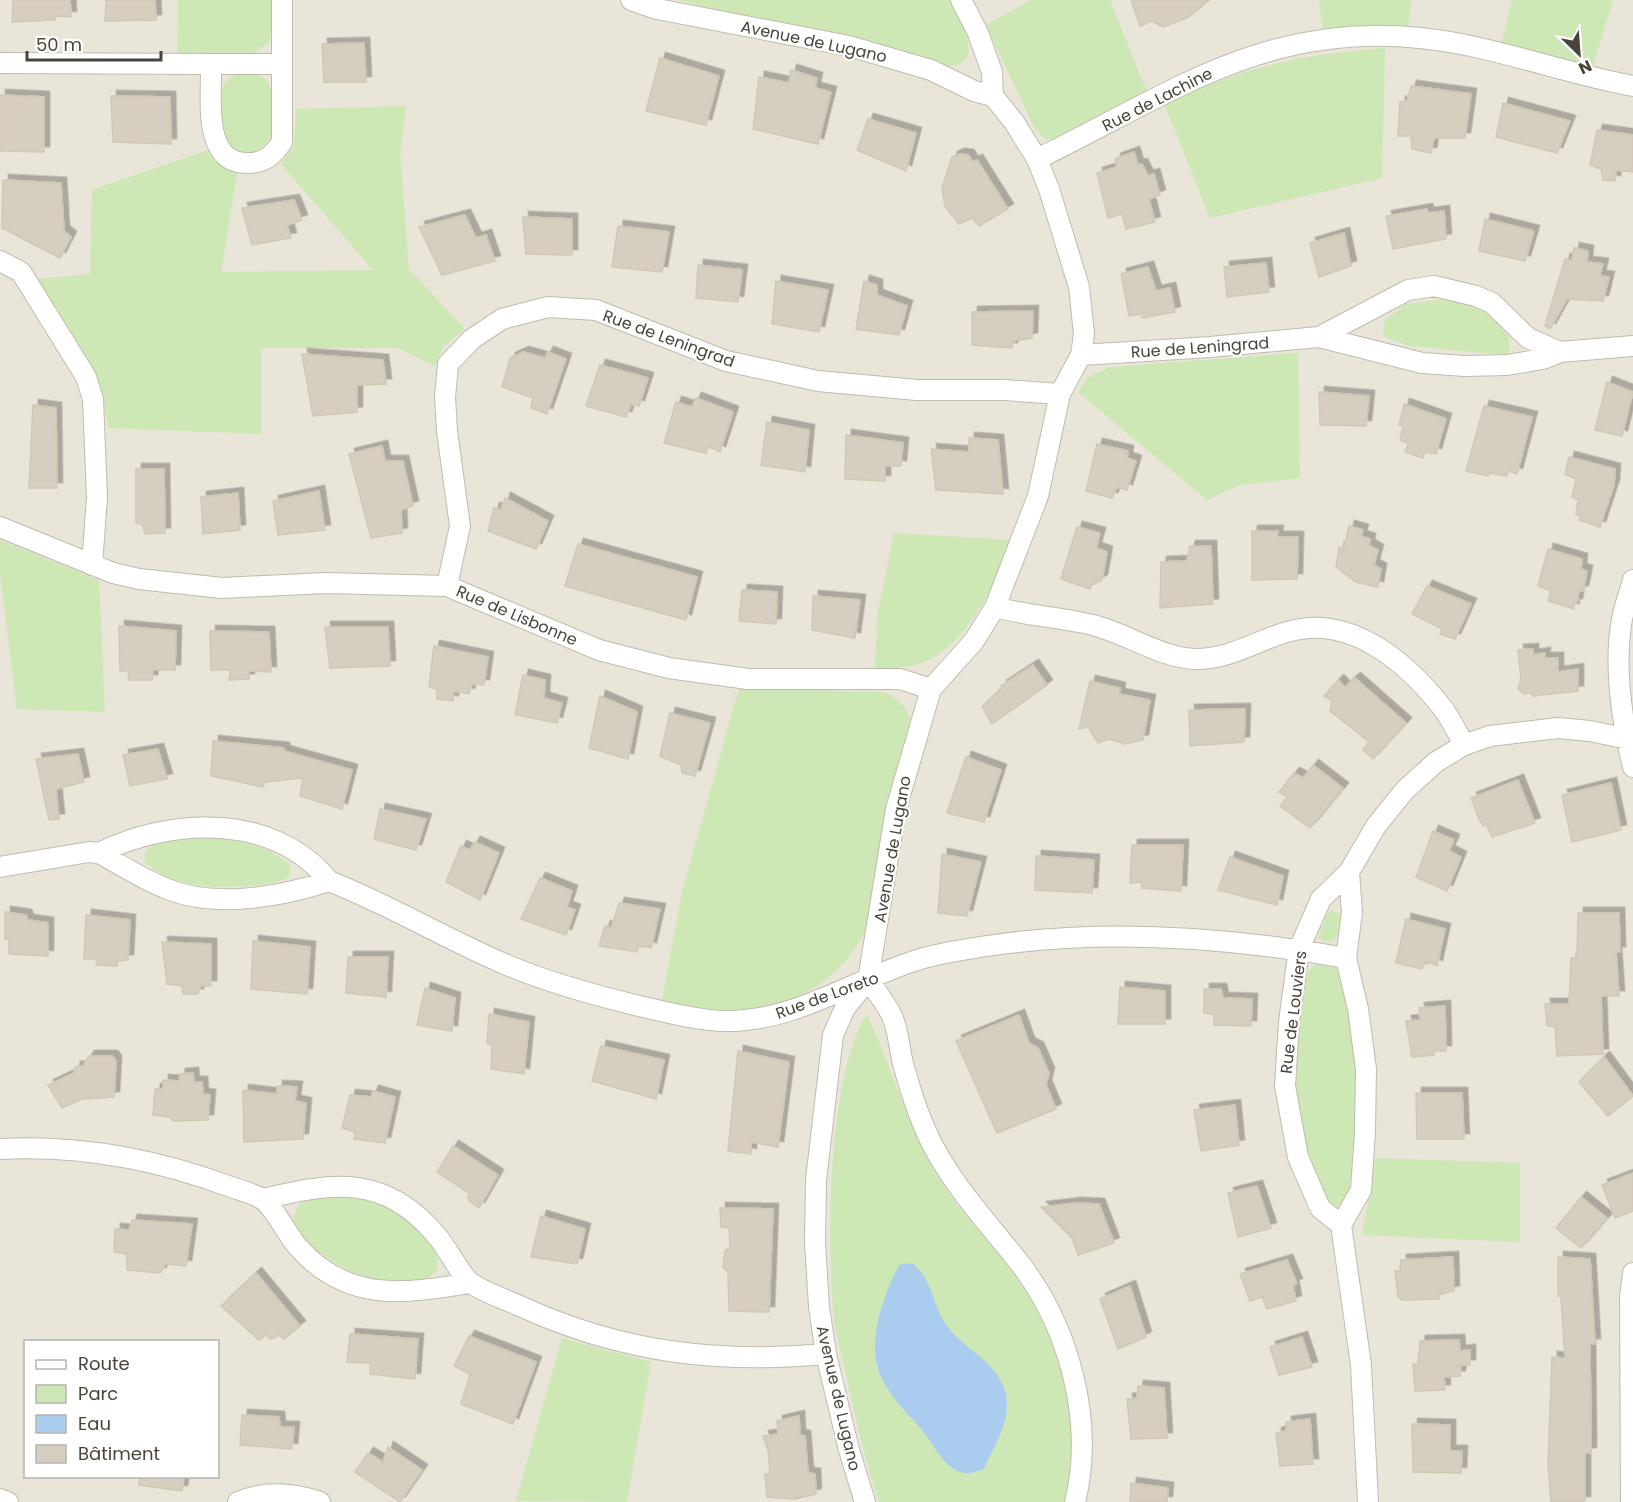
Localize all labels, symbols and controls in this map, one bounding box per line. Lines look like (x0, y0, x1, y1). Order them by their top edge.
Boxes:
street label: Avenue de Lugano (739, 15, 889, 68)
scale bar (27, 24, 160, 62)
north arrow (1549, 24, 1609, 84)
text: 50 m (36, 32, 82, 57)
text: N (1575, 54, 1595, 80)
street label: Rue de Lachine (1098, 62, 1216, 137)
street label: Rue de Leningrad (600, 304, 738, 373)
street label: Rue de Leningrad (1130, 331, 1270, 364)
street label: Rue de Lisbonne (453, 580, 581, 651)
street label: Avenue de Lugano (868, 774, 917, 924)
street label: Rue de Louviers (1275, 949, 1312, 1075)
street label: Rue de Loreto (772, 966, 882, 1025)
street label: Avenue de Lugano (811, 1323, 866, 1473)
legend (24, 1340, 219, 1478)
text: Route (78, 1351, 130, 1376)
text: Parc (78, 1381, 118, 1406)
text: Eau (78, 1411, 111, 1436)
text: Bâtiment (78, 1441, 160, 1466)

